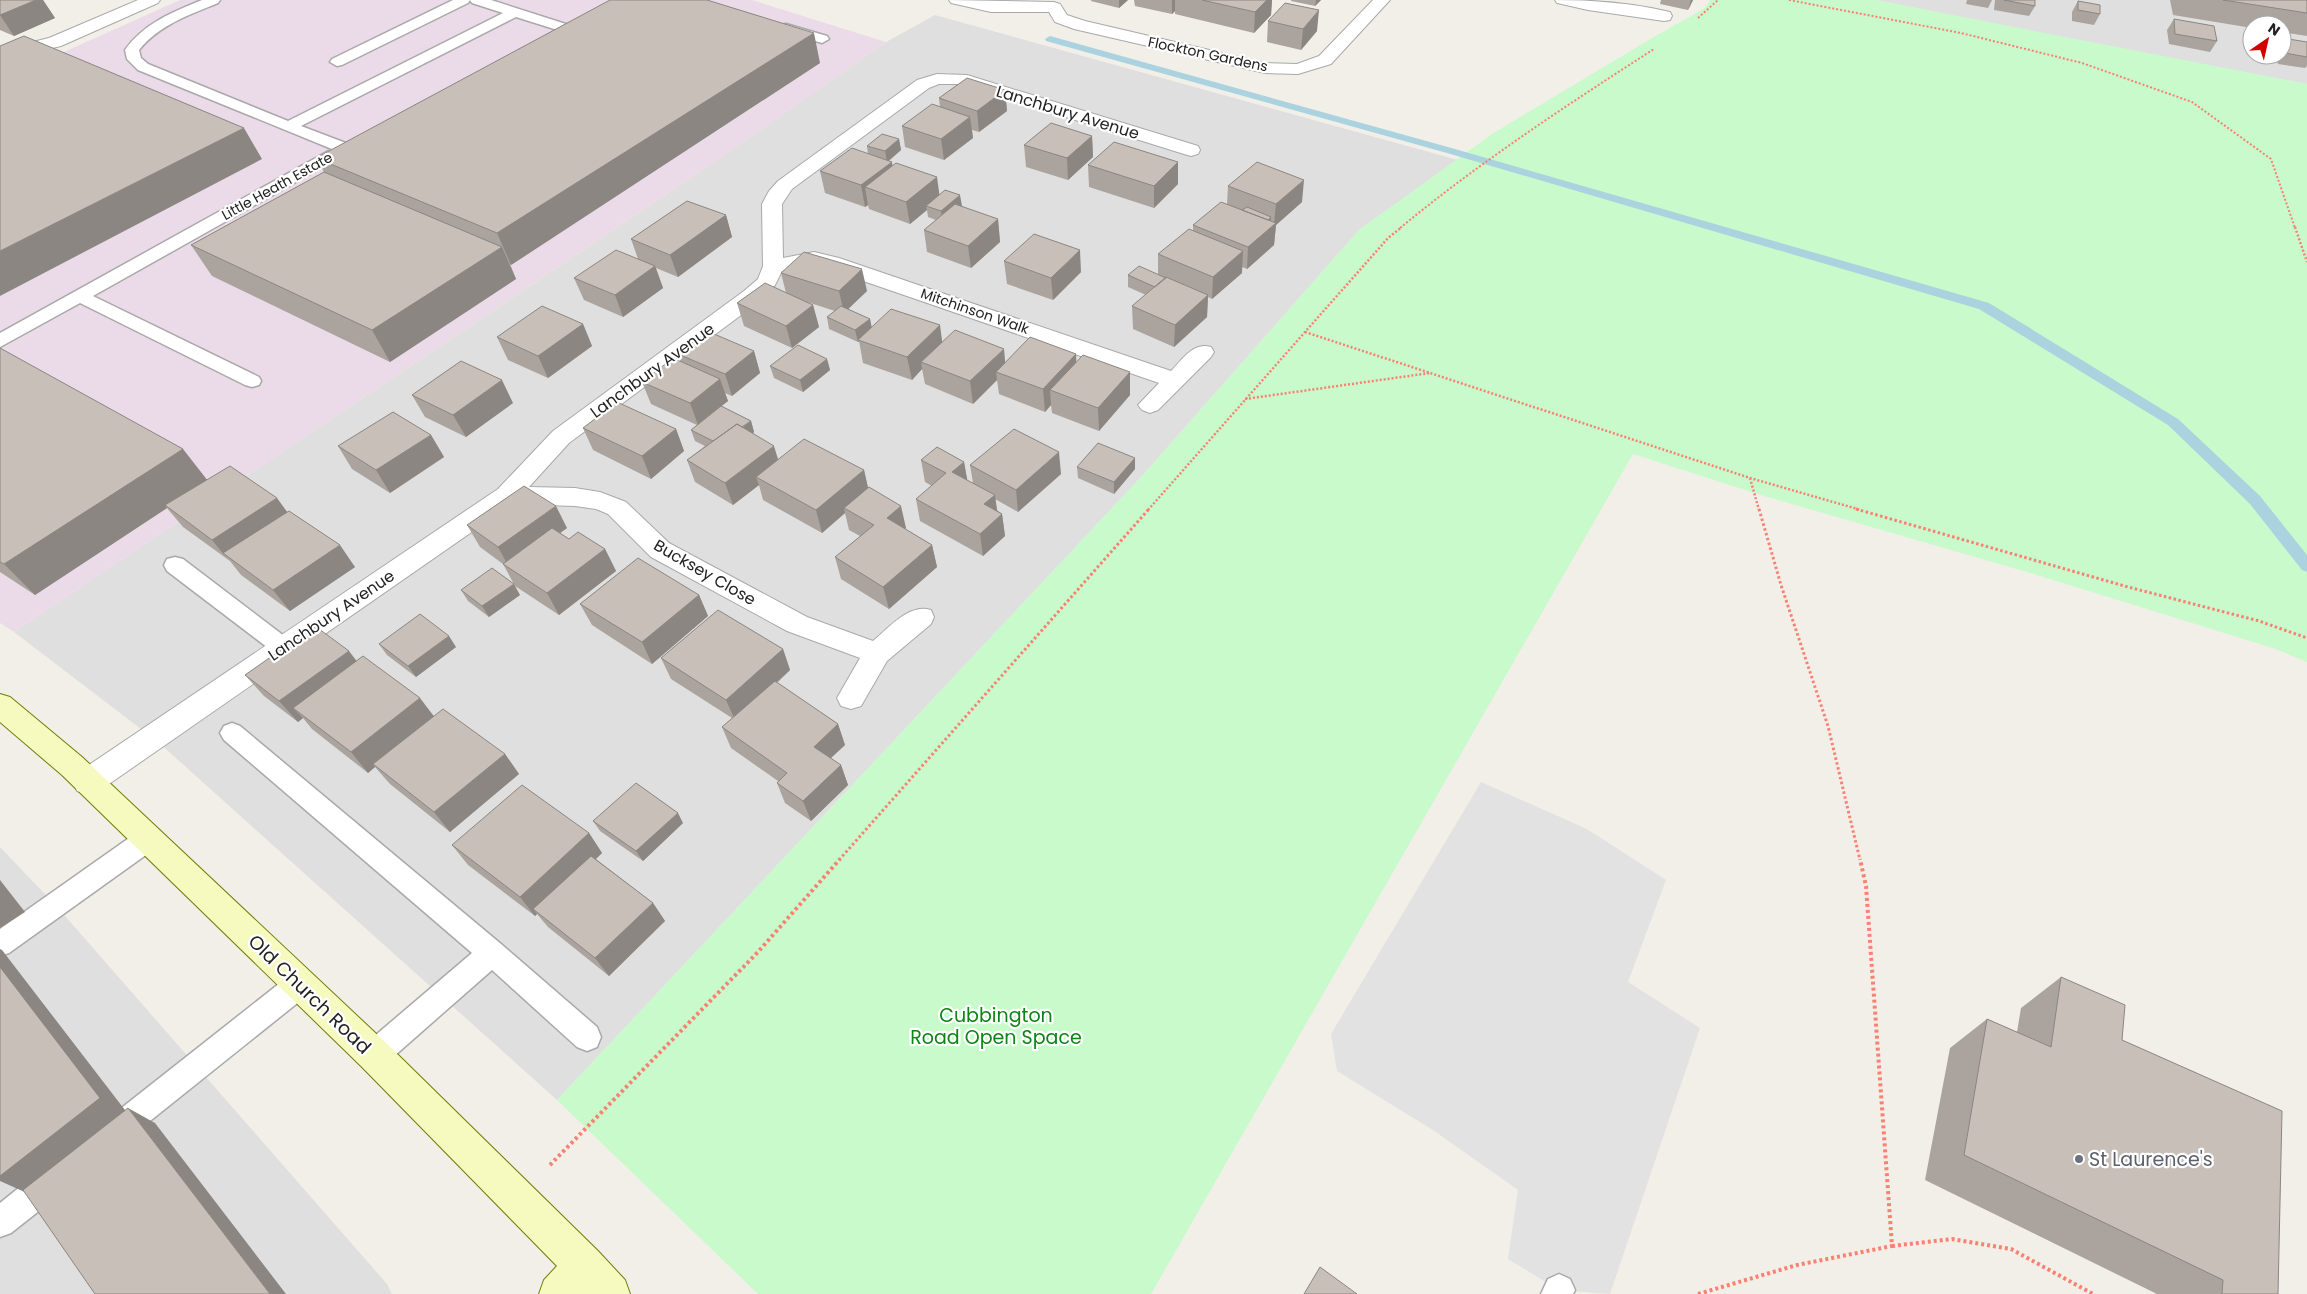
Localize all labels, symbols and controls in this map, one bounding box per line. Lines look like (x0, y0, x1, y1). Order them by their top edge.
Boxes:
north arrow (2242, 15, 2292, 65)
text: N (2264, 18, 2284, 40)
street label: Flockton Gardens (1146, 32, 1270, 76)
street label: Lanchbury Avenue (994, 80, 1142, 145)
street label: Little Heath Estate (218, 147, 336, 225)
street label: Mitchinson Walk (918, 283, 1033, 339)
street label: Lanchbury Avenue (586, 317, 719, 423)
street label: Bucksey Close (649, 534, 760, 611)
street label: Lanchbury Avenue (263, 564, 399, 666)
street label: Old Church Road (242, 928, 377, 1060)
park label: Cubbington Road Open Space (910, 1002, 1082, 1051)
place label: St Laurence's (2089, 1146, 2213, 1173)
marker: St Laurence's (2073, 1153, 2085, 1165)

